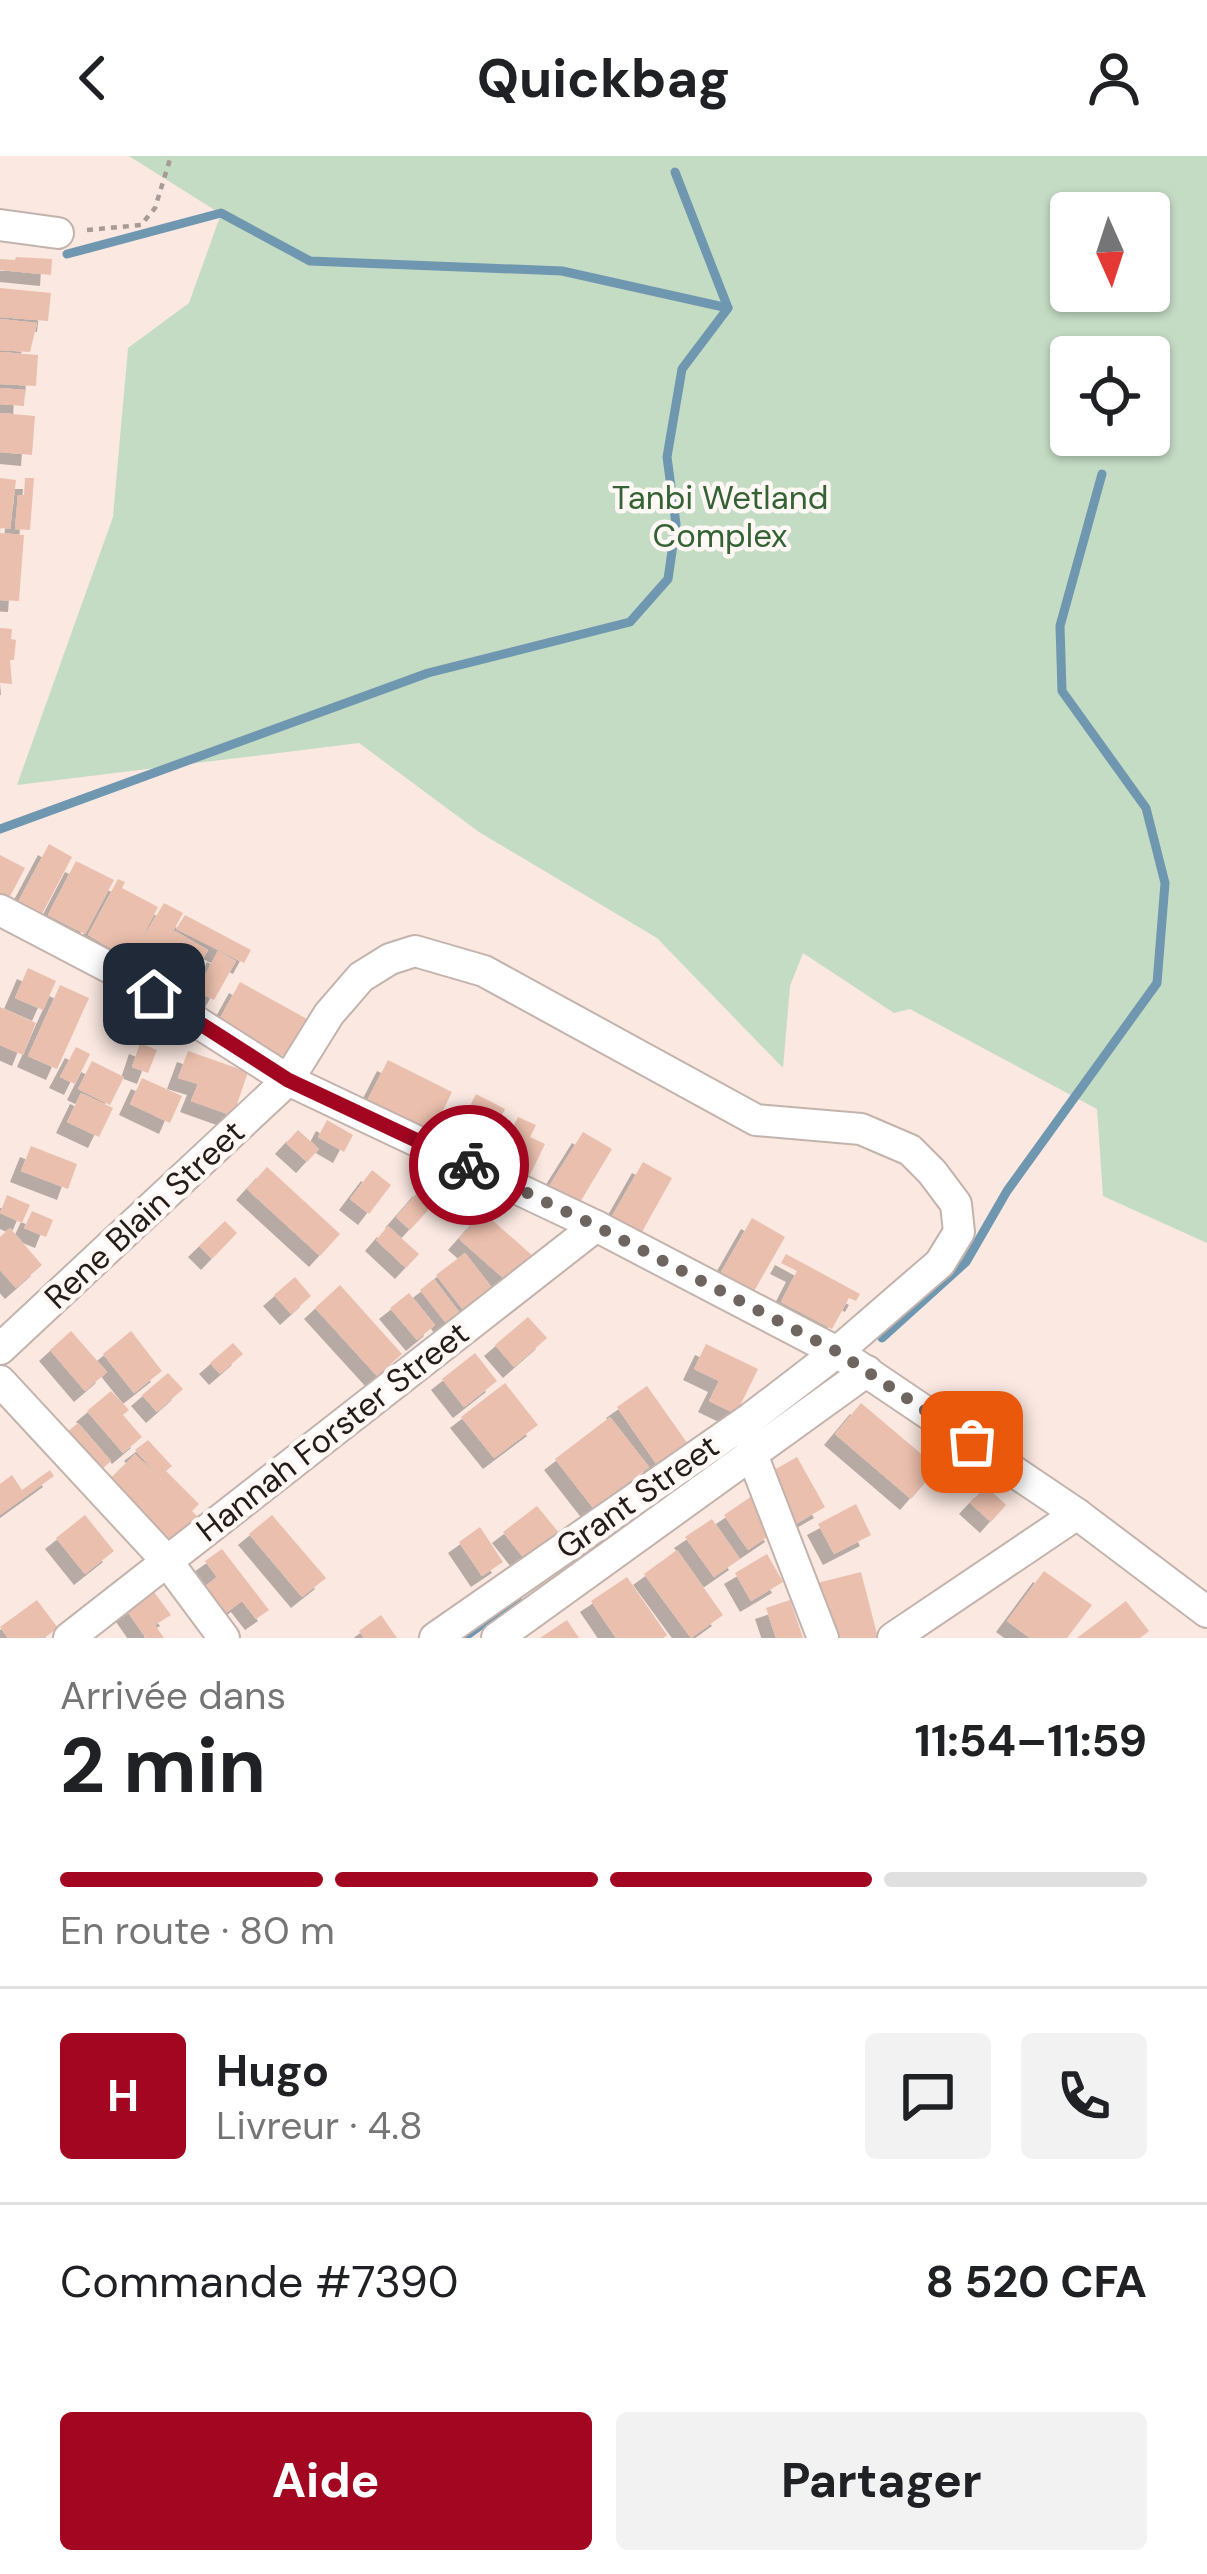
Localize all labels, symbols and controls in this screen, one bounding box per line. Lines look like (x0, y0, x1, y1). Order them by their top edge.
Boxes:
text: Quickbag (477, 43, 730, 114)
icon: back (60, 45, 126, 111)
icon: person (1081, 45, 1147, 111)
north arrow (1050, 192, 1170, 312)
map controls (1050, 192, 1170, 456)
button: locate (1050, 336, 1170, 456)
park label: Tanbi Wetland Complex (612, 476, 828, 557)
pin (103, 943, 205, 1045)
icon: home (121, 961, 187, 1027)
courier (409, 1105, 529, 1225)
street label: Rene Blain Street (35, 1111, 253, 1318)
icon: bike (436, 1132, 502, 1198)
street label: Hannah Forster Street (187, 1312, 477, 1551)
pin (921, 1391, 1023, 1493)
icon: bag (939, 1409, 1005, 1475)
street label: Grant Street (547, 1424, 727, 1568)
text: Arrivée dans (60, 1670, 286, 1721)
text: 11:54–11:59 (915, 1711, 1147, 1770)
text: 2 min (60, 1715, 266, 1816)
text: En route · 80 m (60, 1905, 335, 1956)
button: chat (865, 2033, 991, 2159)
button: phone (1021, 2033, 1147, 2159)
text: Hugo (216, 2041, 329, 2100)
text: H (107, 2066, 139, 2125)
text: Livreur · 4.8 (216, 2100, 423, 2151)
text: Commande #7390 (60, 2252, 459, 2311)
text: 8 520 CFA (926, 2252, 1147, 2311)
button: Aide (60, 2412, 592, 2550)
button: Partager (616, 2412, 1147, 2550)

